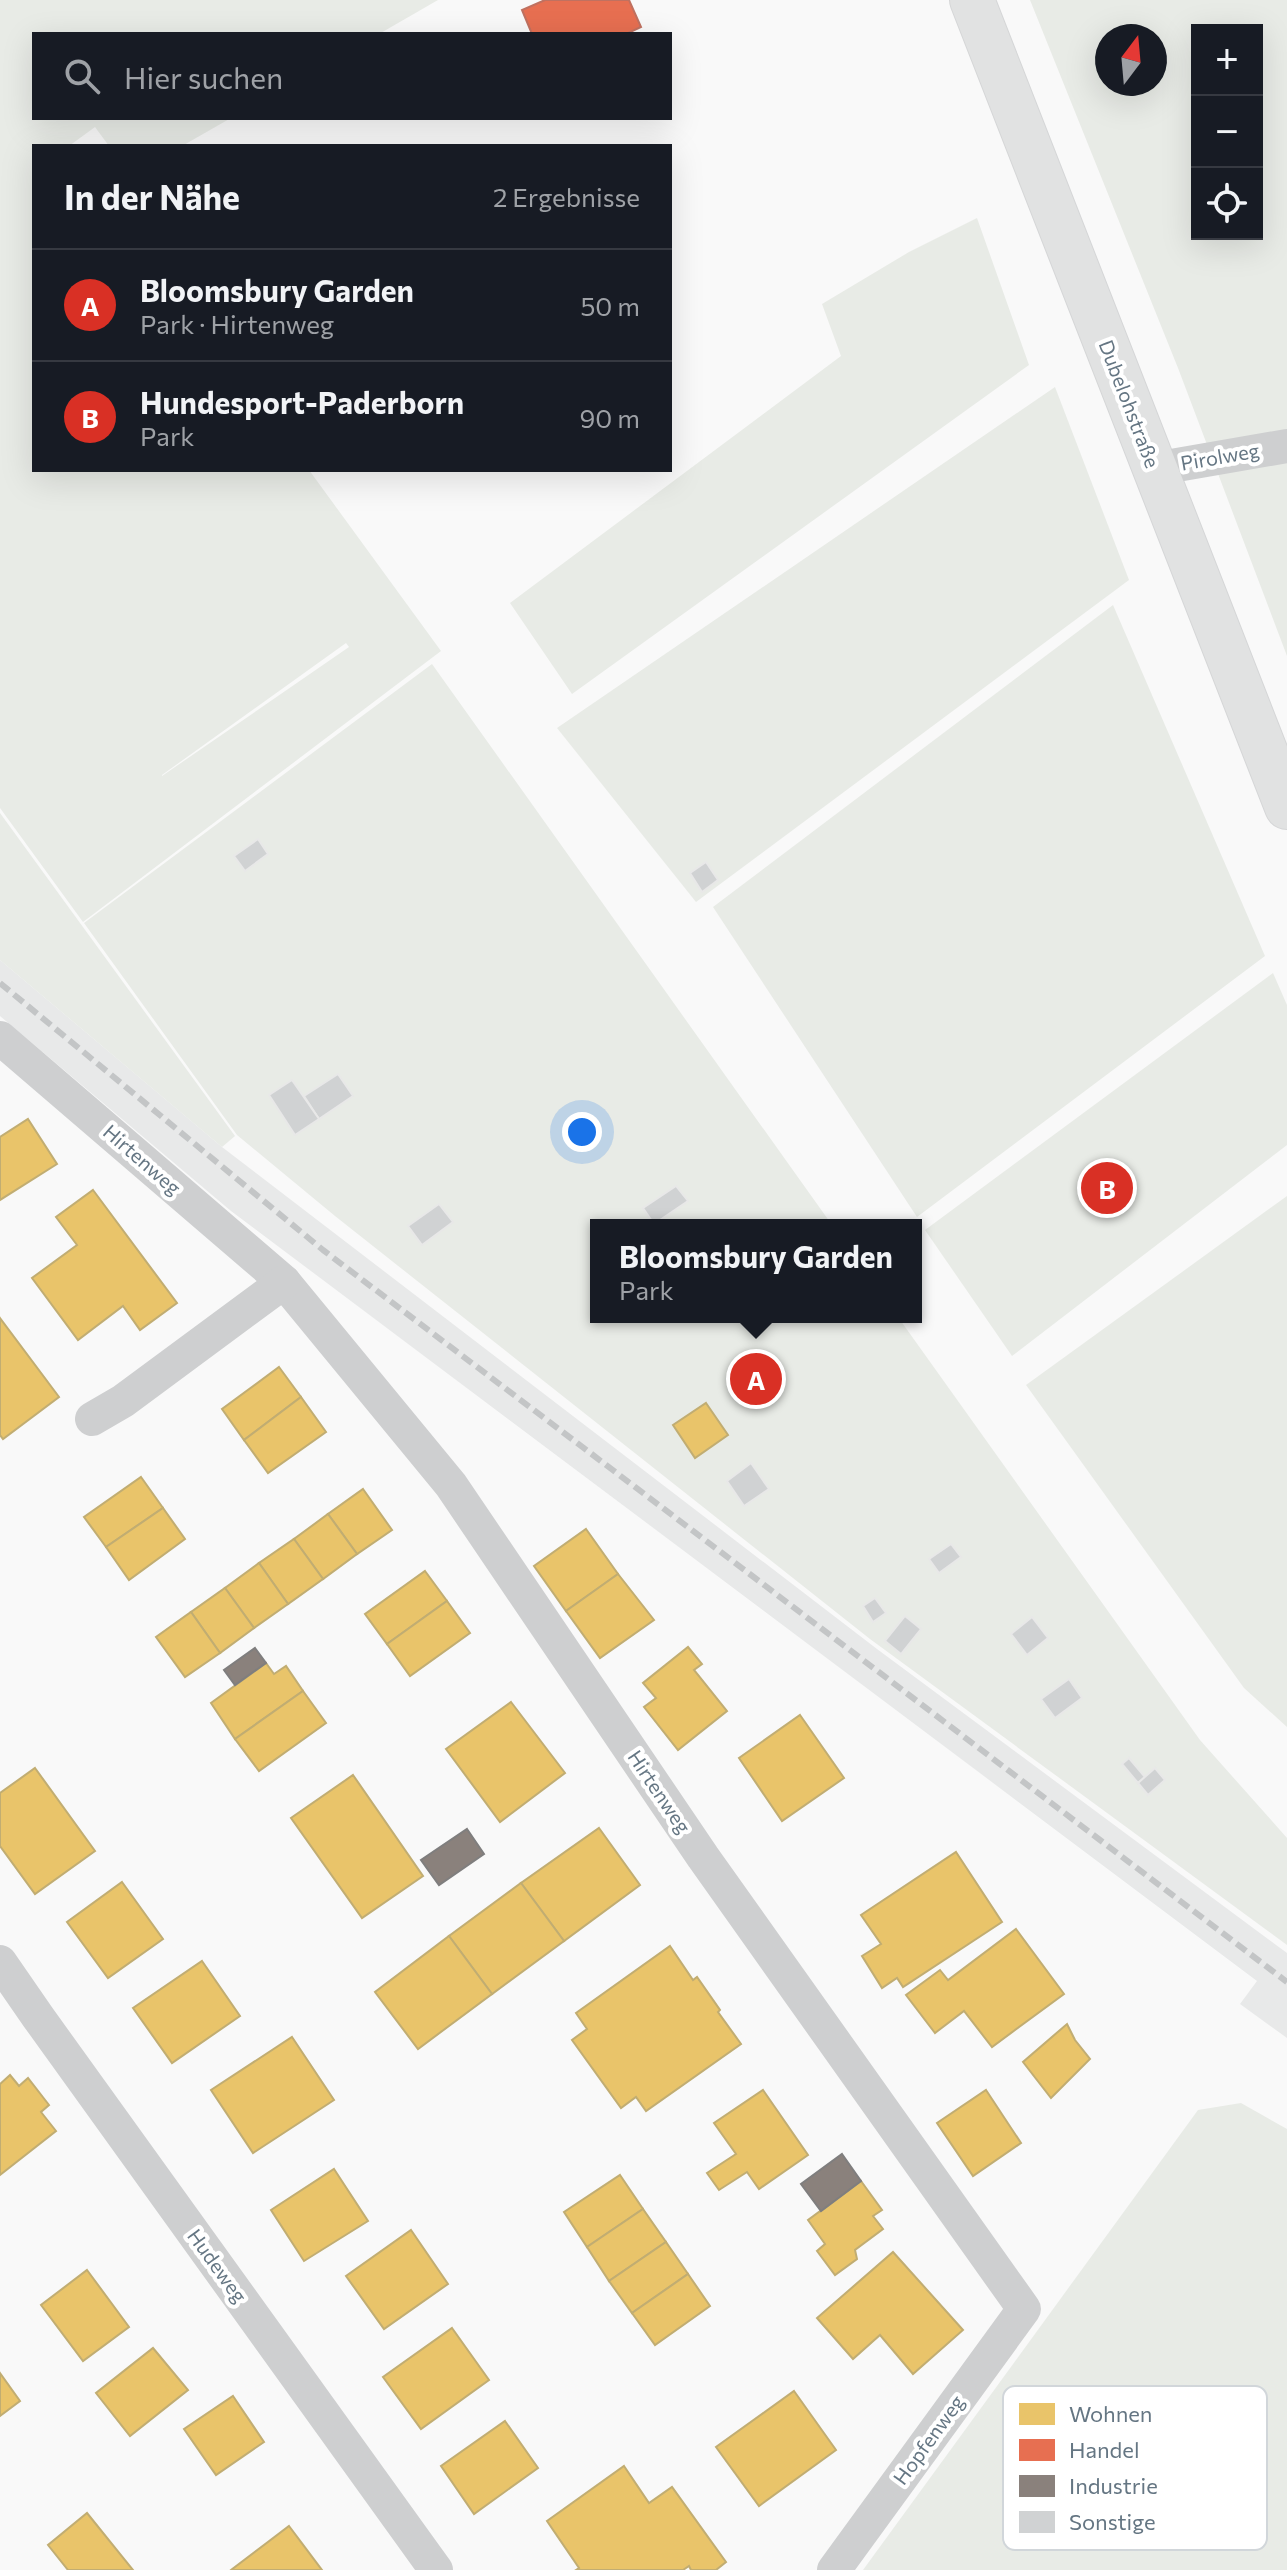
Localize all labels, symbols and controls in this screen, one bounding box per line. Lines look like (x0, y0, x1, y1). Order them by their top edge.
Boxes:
north arrow (1095, 24, 1167, 96)
map controls (1191, 24, 1263, 240)
button: + (1191, 24, 1263, 96)
search box (32, 32, 672, 120)
icon: search (60, 54, 104, 98)
text: Hier suchen (124, 58, 283, 95)
button: − (1191, 96, 1263, 168)
button: locate (1191, 168, 1263, 240)
text: In der Nähe (64, 175, 240, 217)
text: 2 Ergebnisse (493, 181, 640, 212)
text: Bloomsbury Garden (140, 271, 414, 308)
text: A (81, 290, 99, 321)
text: 50 m (580, 290, 640, 321)
text: Park · Hirtenweg (140, 308, 334, 339)
street label: Dubelohstraße (1095, 336, 1165, 471)
text: Hundesport-Paderborn (140, 383, 464, 420)
text: B (81, 402, 99, 433)
text: 90 m (580, 402, 640, 433)
text: Park (140, 420, 194, 451)
street label: Pirolweg (1179, 437, 1261, 475)
your location (562, 1112, 602, 1152)
street label: Hirtenweg (99, 1119, 186, 1200)
pin: B (1081, 1158, 1133, 1218)
popup (590, 1219, 922, 1323)
text: Bloomsbury Garden (619, 1237, 893, 1274)
text: Park (619, 1274, 673, 1305)
pin: A (730, 1349, 782, 1409)
street label: Hirtenweg (623, 1745, 696, 1838)
street label: Hudeweg (183, 2224, 253, 2307)
legend (1003, 2386, 1267, 2550)
street label: Hopfenweg (888, 2390, 969, 2489)
text: Wohnen (1069, 2400, 1152, 2427)
text: Handel (1069, 2436, 1140, 2463)
text: Industrie (1069, 2472, 1158, 2499)
text: Sonstige (1069, 2508, 1156, 2535)

